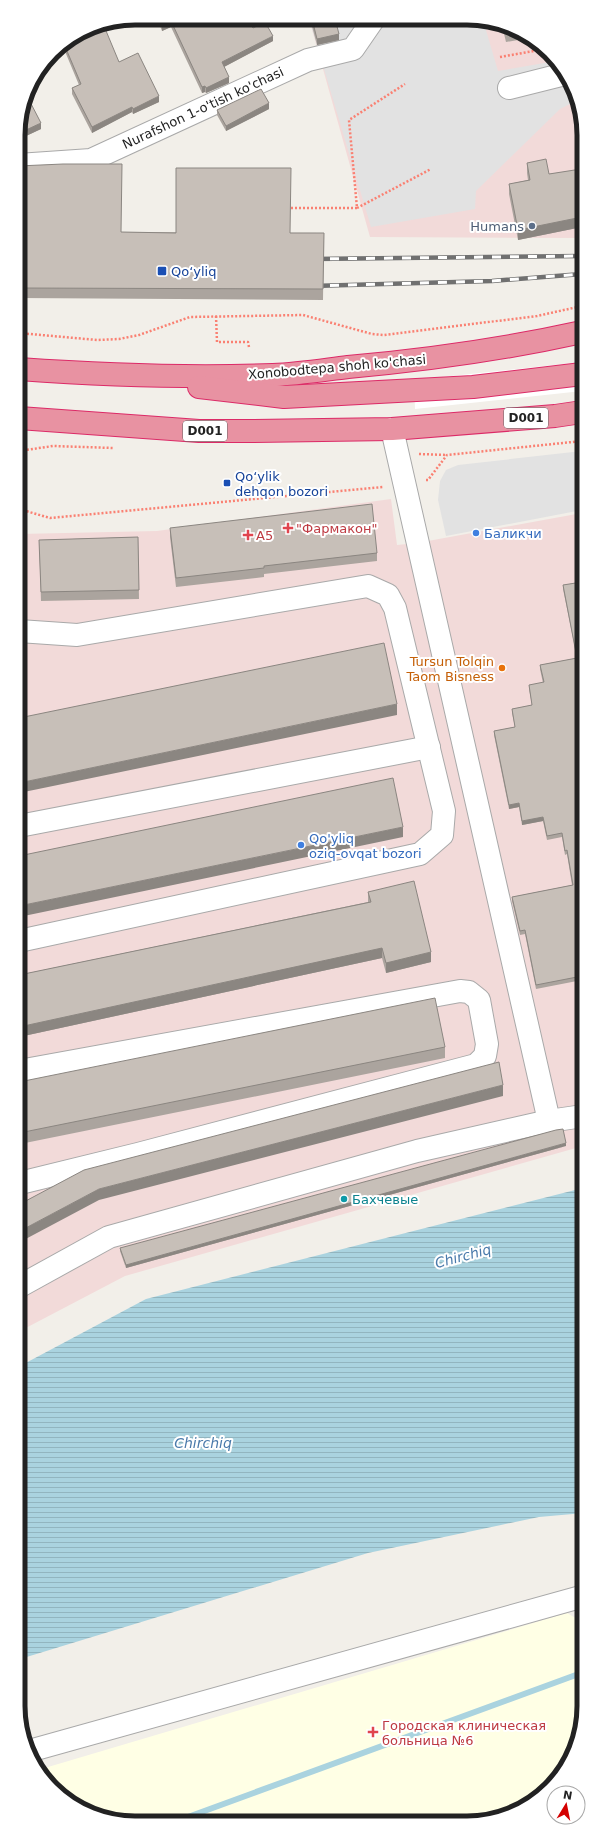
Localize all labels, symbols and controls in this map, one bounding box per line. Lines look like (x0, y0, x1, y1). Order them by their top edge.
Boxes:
street label: Nurafshon 1-o'tish ko'chasi (120, 64, 286, 152)
place label: Humans (470, 219, 524, 234)
marker: Humans (527, 221, 537, 231)
place label: Qo‘yliq (171, 264, 217, 279)
marker: Qo‘yliq (156, 265, 168, 277)
street label: Xonobodtepa shoh ko'chasi (247, 352, 427, 382)
road number: D001 (504, 408, 548, 428)
road number: D001 (183, 421, 227, 441)
place label: Qo‘ylik dehqon bozori (235, 469, 328, 499)
marker: Qo‘ylik dehqon bozori (222, 478, 232, 488)
place label: "Фармакон" (296, 521, 377, 536)
marker: "Фармакон" (283, 523, 293, 533)
place label: Баликчи (484, 526, 542, 541)
place label: А5 (256, 528, 273, 543)
marker: Баликчи (471, 528, 481, 538)
marker: А5 (243, 530, 253, 540)
place label: Tursun Tolqin Taom Bisness (405, 654, 494, 684)
marker: Tursun Tolqin Taom Bisness (497, 663, 507, 673)
place label: Qo'yliq oziq-ovqat bozori (309, 831, 422, 861)
marker: Qo'yliq oziq-ovqat bozori (296, 840, 306, 850)
place label: Бахчевые (352, 1192, 418, 1207)
marker: Бахчевые (339, 1194, 349, 1204)
water label: Chirchiq (433, 1241, 493, 1271)
water label: Chirchiq (174, 1435, 232, 1451)
place label: Городская клиническая больница №6 (382, 1718, 546, 1748)
marker: Городская клиническая больница №6 (367, 1726, 379, 1738)
north arrow (546, 1785, 586, 1825)
text: N (562, 1788, 573, 1803)

